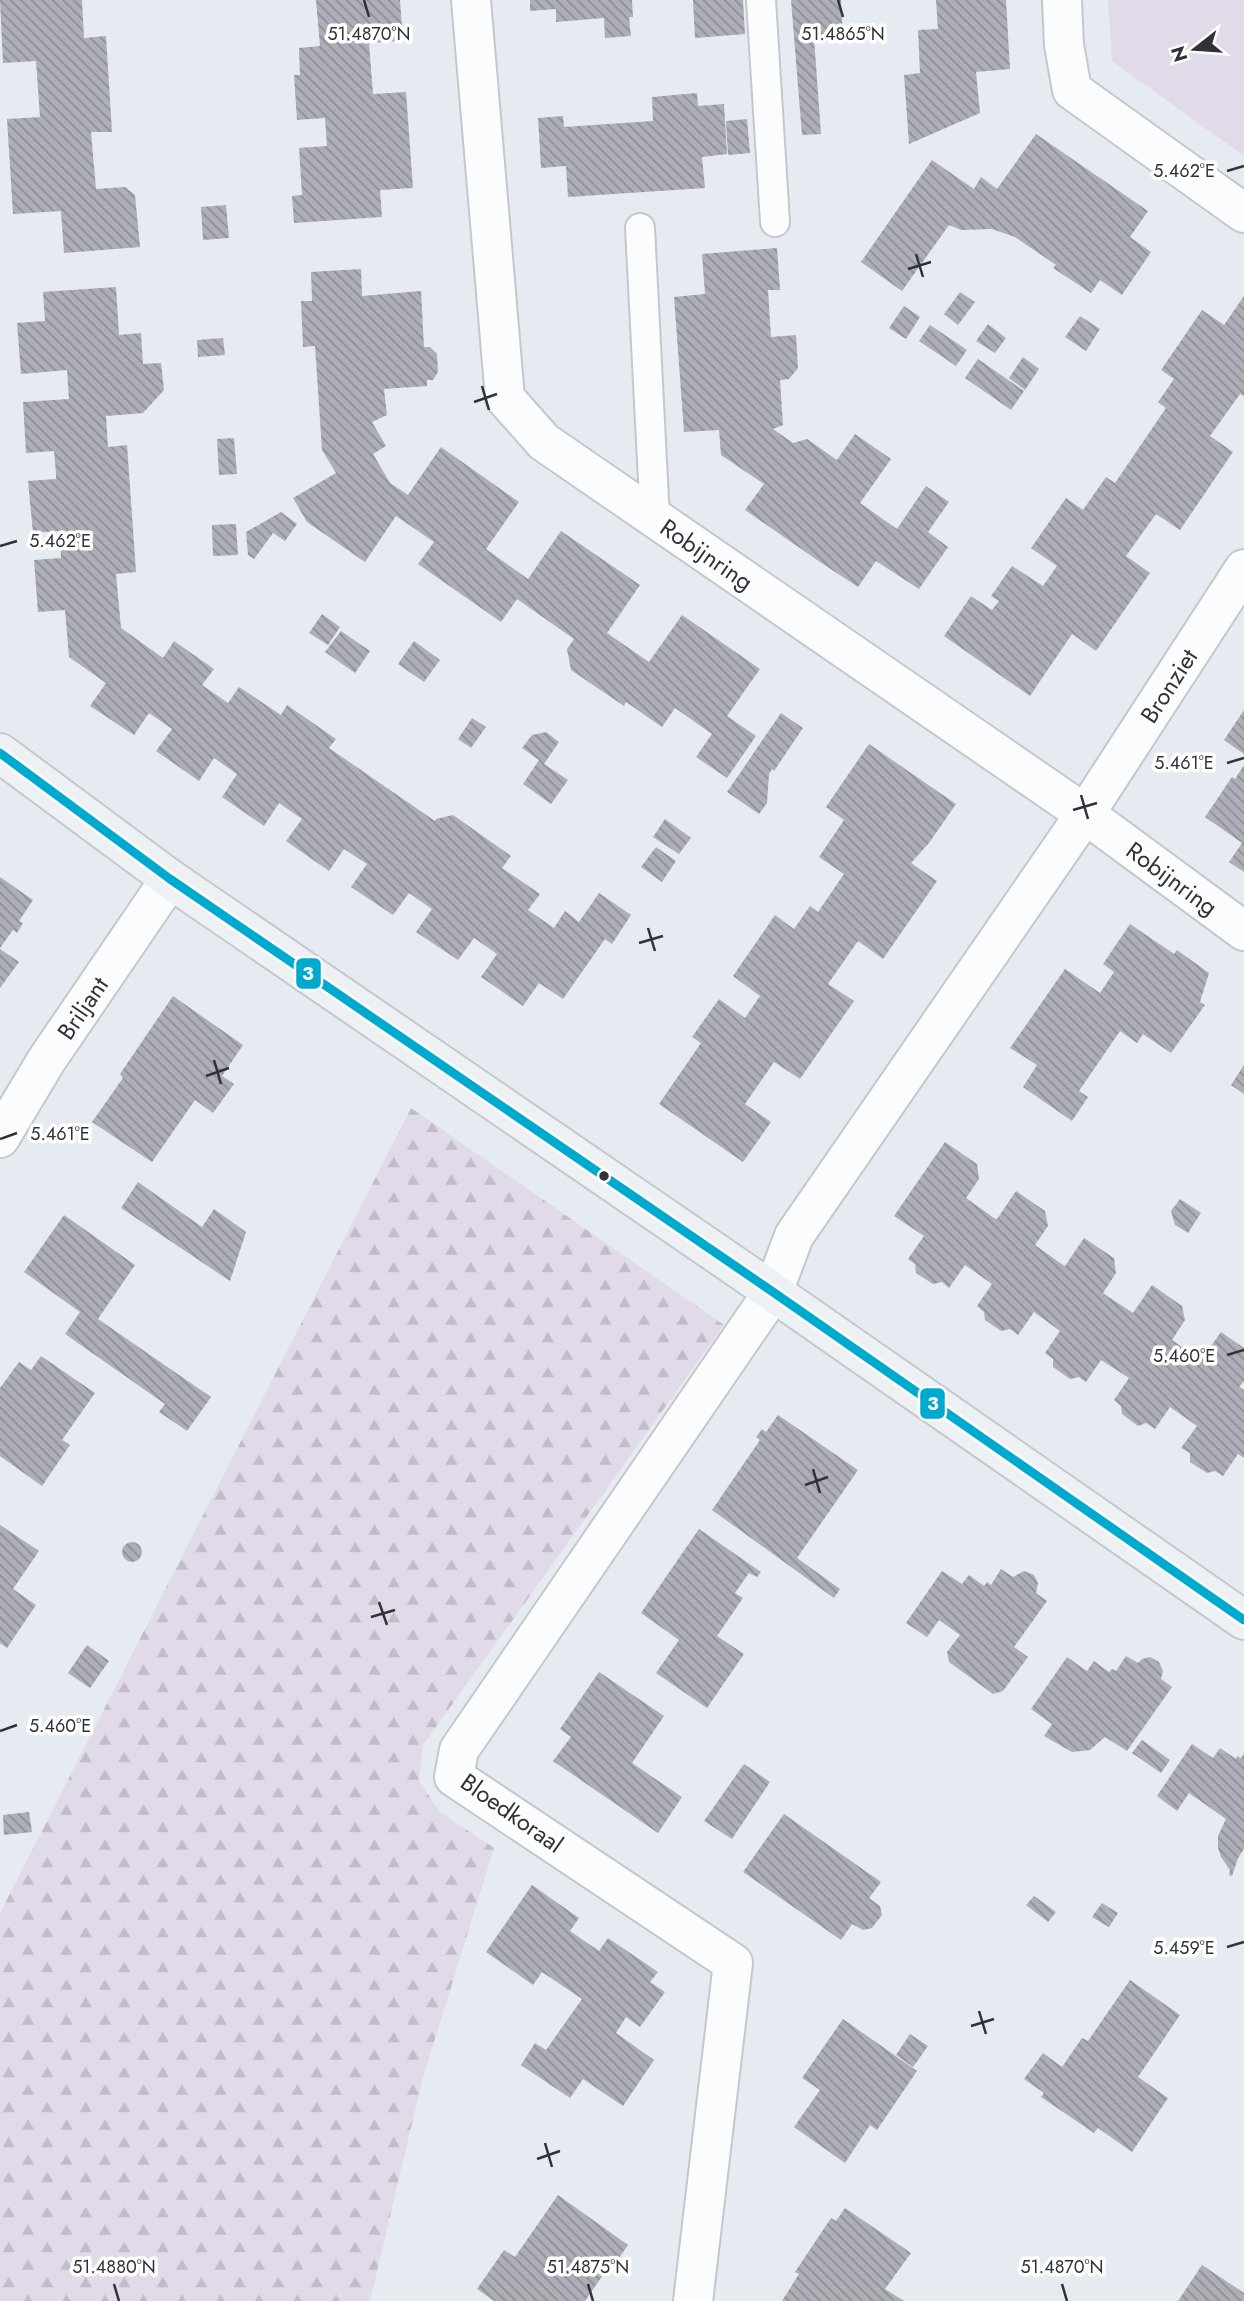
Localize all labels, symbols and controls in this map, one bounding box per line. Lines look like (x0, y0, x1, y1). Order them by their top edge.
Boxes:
north arrow (1160, 14, 1230, 84)
text: 51.4870°N (328, 21, 410, 47)
text: 51.4865°N (801, 21, 885, 47)
text: N (1164, 43, 1194, 65)
text: 5.462°E (1153, 158, 1215, 184)
street label: Robijnring (653, 510, 760, 598)
text: 5.462°E (29, 528, 91, 554)
street label: Bronziet (1131, 641, 1206, 730)
text: 5.461°E (1154, 750, 1214, 776)
street label: Robijnring (1119, 833, 1225, 924)
line badge: 3 (295, 957, 322, 990)
text: 3 (302, 960, 314, 987)
street label: Briljant (48, 969, 116, 1046)
text: 5.461°E (30, 1121, 90, 1147)
unlabelled marker (597, 1169, 611, 1183)
text: 5.460°E (1153, 1343, 1215, 1369)
line badge: 3 (919, 1387, 946, 1420)
text: 3 (927, 1390, 939, 1417)
text: 5.460°E (29, 1713, 91, 1739)
street label: Bloedkoraal (454, 1765, 570, 1861)
text: 5.459°E (1153, 1935, 1215, 1961)
text: 51.4880°N (72, 2254, 156, 2280)
text: 51.4875°N (547, 2254, 629, 2280)
text: 51.4870°N (1021, 2254, 1103, 2280)

